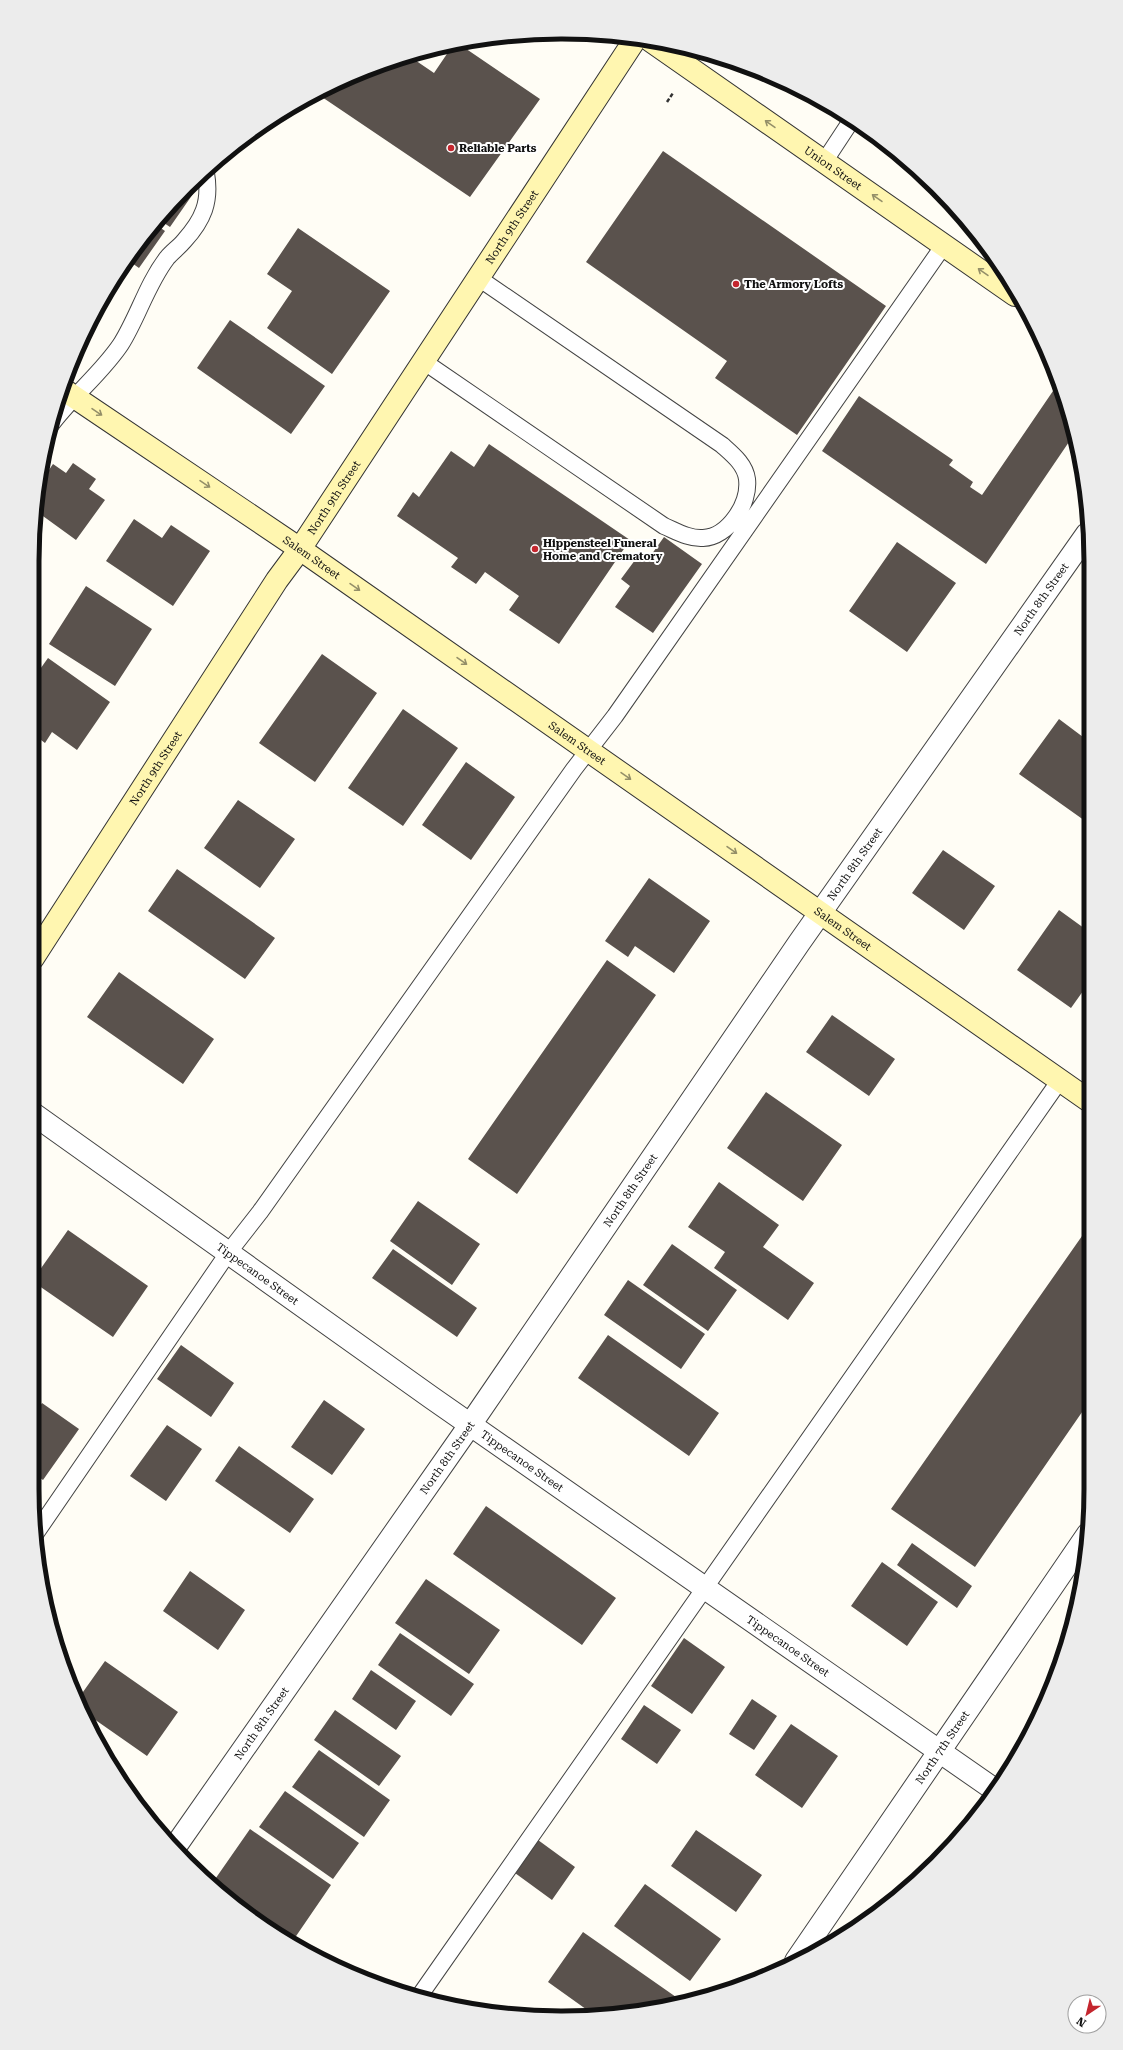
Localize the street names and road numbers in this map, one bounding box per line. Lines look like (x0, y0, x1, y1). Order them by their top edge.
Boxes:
street label: Union Street (801, 144, 864, 193)
street label: North 9th Street (483, 188, 541, 267)
street label: North 9th Street (305, 458, 363, 537)
street label: Salem Street (280, 533, 343, 582)
street label: North 8th Street (1011, 561, 1072, 638)
street label: Salem Street (546, 719, 608, 768)
street label: North 9th Street (127, 729, 185, 808)
street label: North 8th Street (825, 825, 885, 903)
street label: Salem Street (812, 905, 874, 953)
street label: North 8th Street (601, 1151, 660, 1230)
street label: Tippecanoe Street (214, 1240, 301, 1308)
street label: North 8th Street (418, 1419, 478, 1497)
street label: Tippecanoe Street (478, 1428, 566, 1494)
street label: Tippecanoe Street (744, 1613, 832, 1680)
street label: North 8th Street (232, 1685, 292, 1762)
street label: North 7th Street (913, 1708, 972, 1787)

